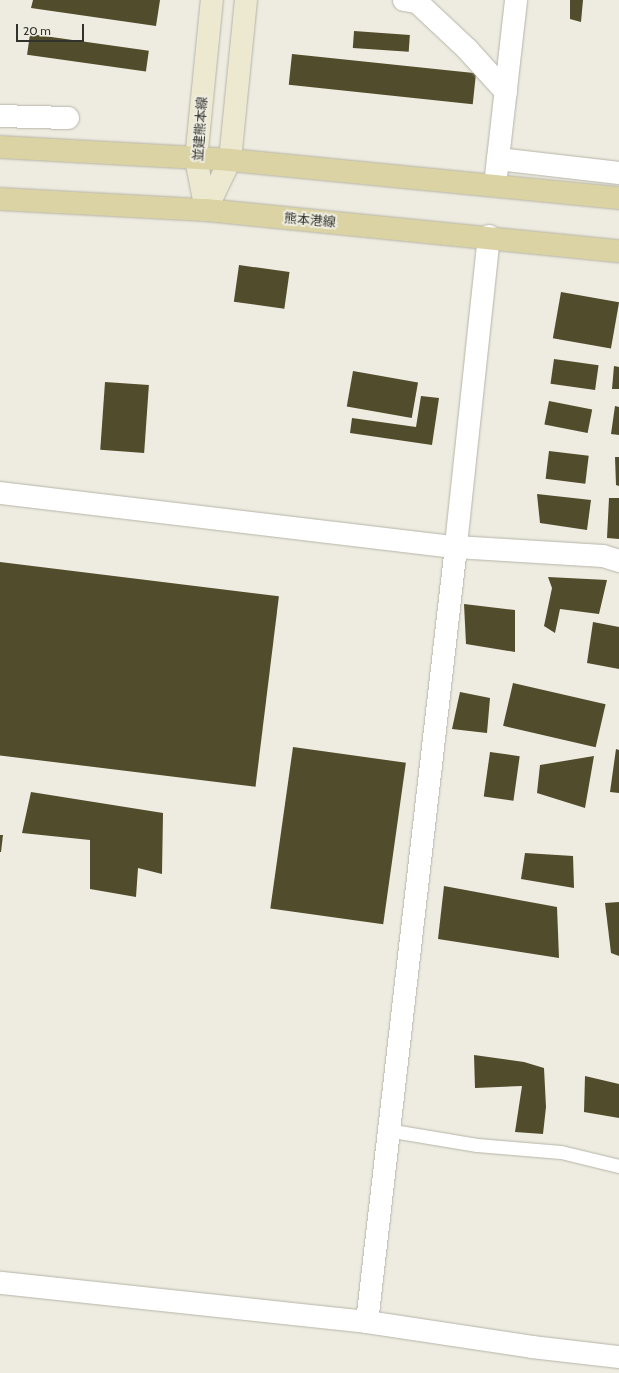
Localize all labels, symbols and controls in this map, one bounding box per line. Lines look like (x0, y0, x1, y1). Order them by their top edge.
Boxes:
scale bar (18, 16, 86, 42)
text: 20 m (23, 23, 51, 38)
street label: 並建熊本線 (190, 96, 210, 162)
street label: 熊本港線 (283, 210, 337, 230)

